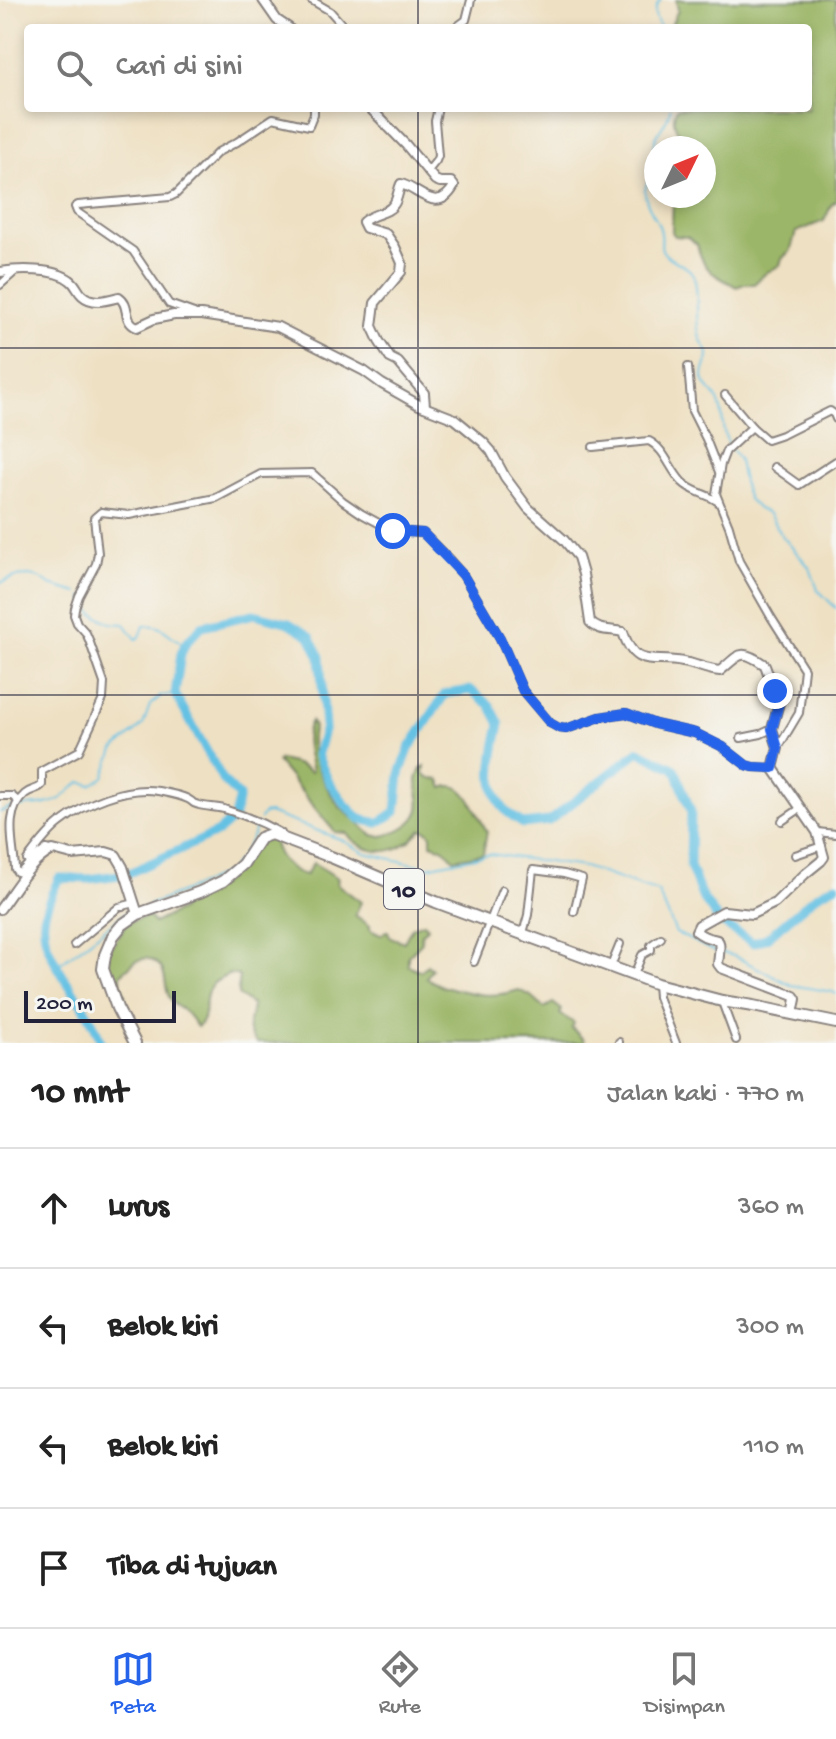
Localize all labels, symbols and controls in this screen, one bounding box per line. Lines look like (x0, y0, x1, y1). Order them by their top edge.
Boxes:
search box (24, 24, 812, 112)
icon: search (52, 46, 96, 90)
text: Cari di sini (116, 51, 243, 86)
north arrow (644, 136, 716, 208)
route start (375, 513, 411, 549)
route end (757, 673, 793, 709)
road number: 10 (384, 869, 424, 909)
scale bar (24, 987, 176, 1023)
text: 200 m (36, 992, 93, 1018)
text: 10 mnt (32, 1075, 127, 1115)
text: Jalan kaki · 770 m (607, 1080, 804, 1111)
icon: ahead (32, 1186, 76, 1230)
text: Lurus (108, 1191, 169, 1226)
text: 360 m (738, 1193, 804, 1224)
icon: left (32, 1306, 76, 1350)
text: Belok kiri (108, 1311, 218, 1346)
text: 300 m (736, 1313, 804, 1344)
icon: left (32, 1426, 76, 1470)
text: Belok kiri (108, 1431, 218, 1466)
text: 110 m (744, 1433, 804, 1464)
icon: arrive (32, 1546, 76, 1590)
text: Tiba di tujuan (108, 1551, 277, 1586)
tab: Peta (111, 1647, 156, 1721)
tab: Rute (378, 1647, 422, 1721)
tab: Disimpan (644, 1647, 725, 1721)

